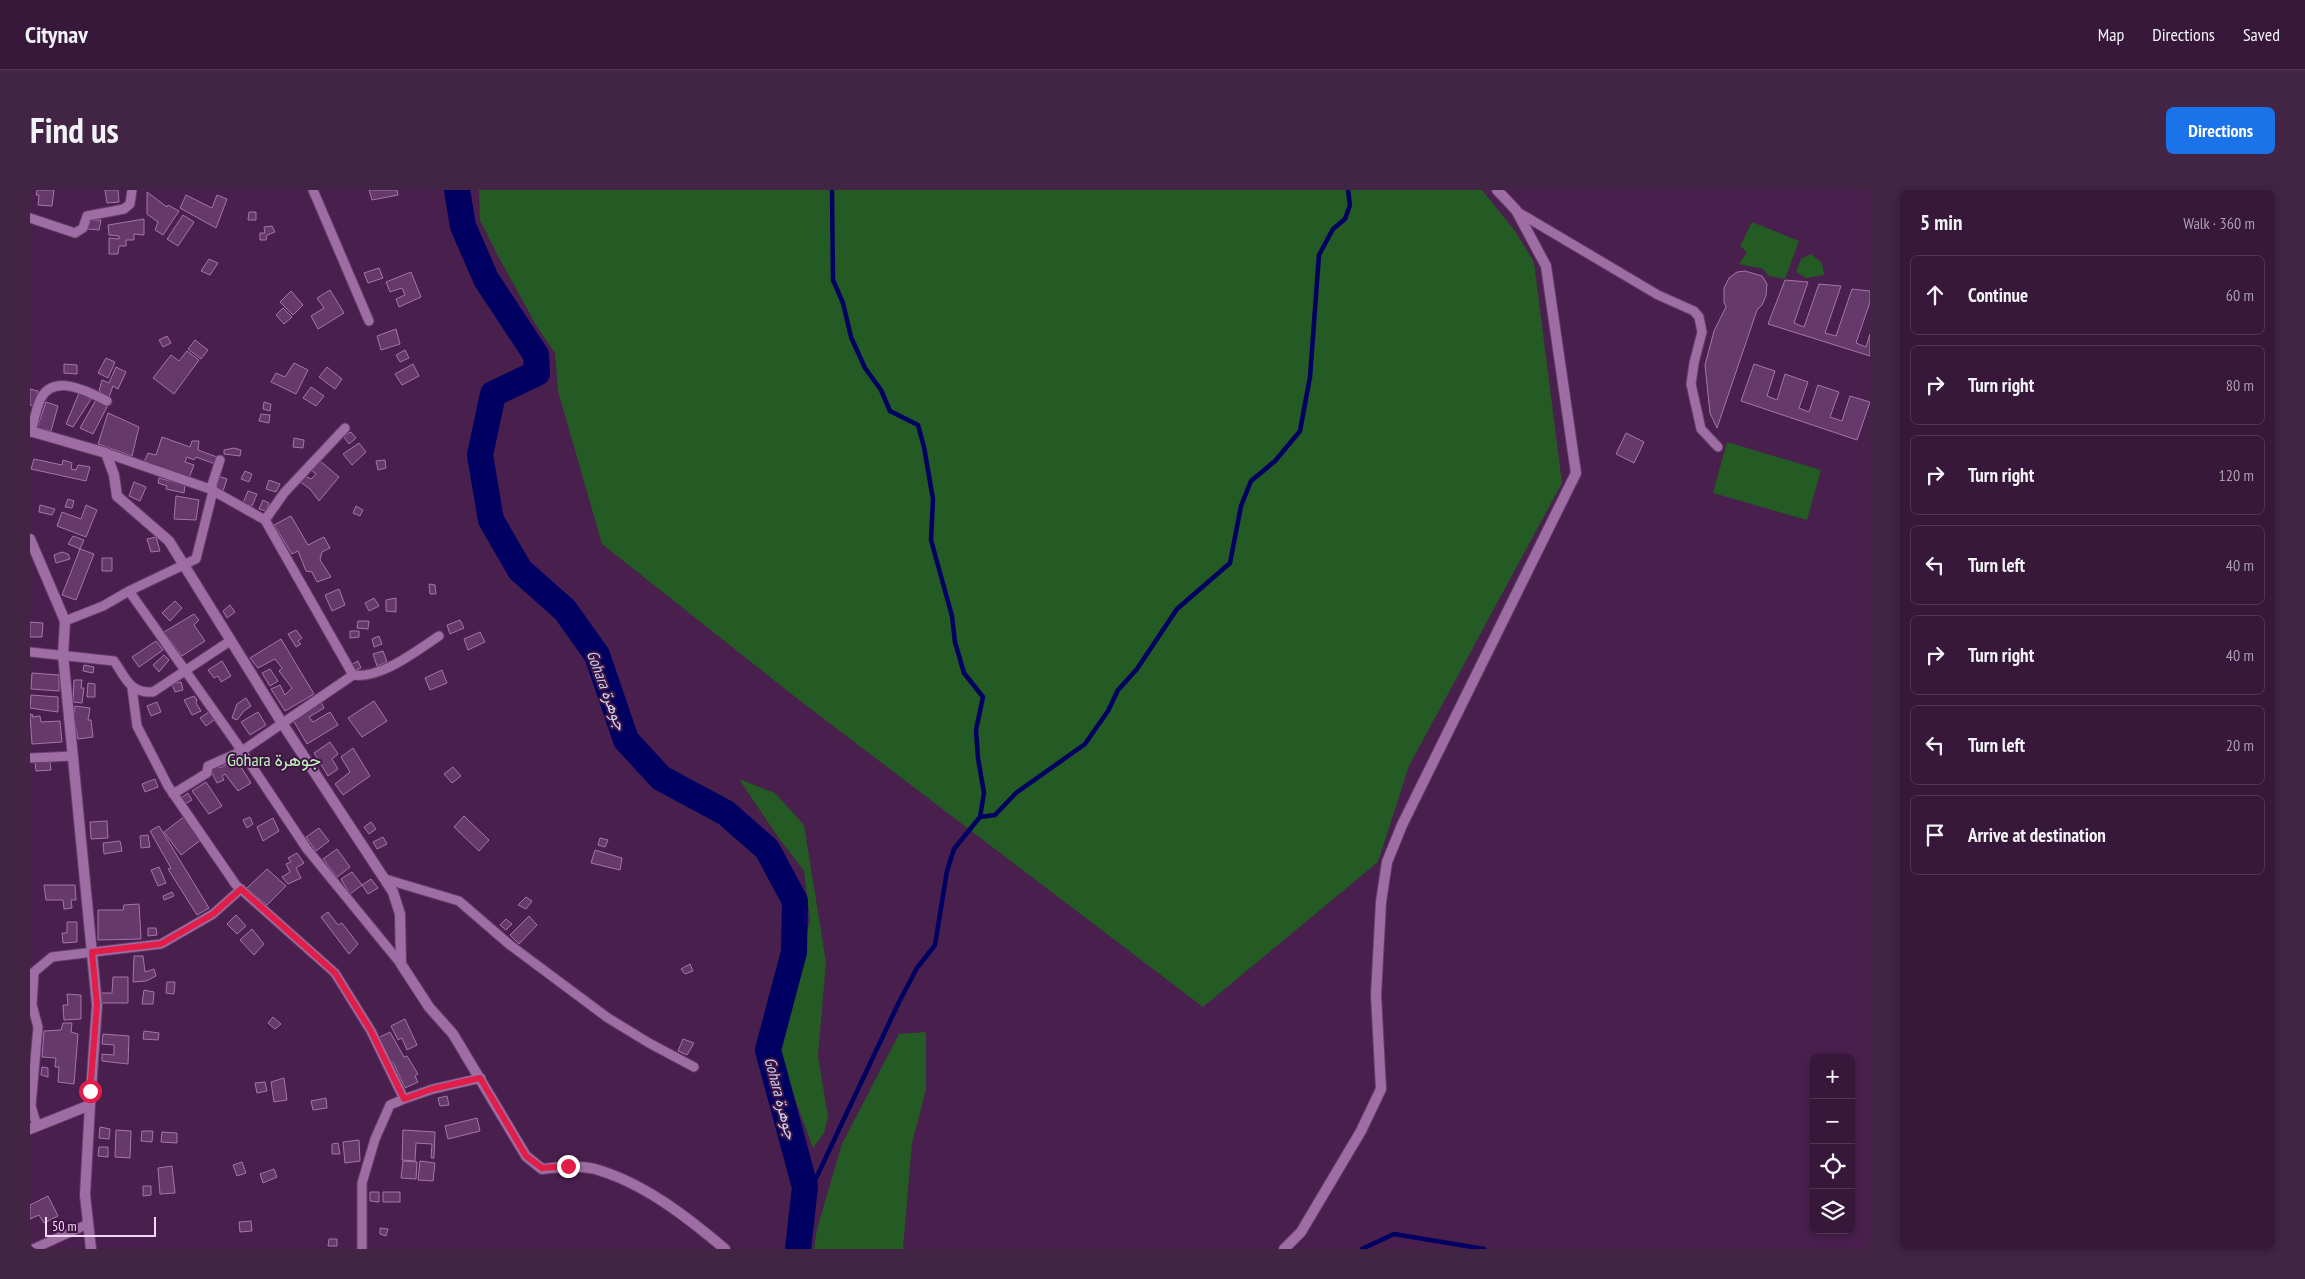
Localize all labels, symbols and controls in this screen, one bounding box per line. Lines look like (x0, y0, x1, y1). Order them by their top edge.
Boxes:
text: Citynav (25, 19, 88, 50)
text: Map (2098, 23, 2124, 46)
text: Directions (2152, 23, 2215, 46)
text: Saved (2243, 23, 2280, 46)
text: Find us (30, 107, 119, 153)
button: Directions (2166, 107, 2275, 154)
text: 5 min (1920, 209, 1962, 236)
text: Walk · 360 m (2183, 213, 2255, 233)
icon: ahead (1921, 281, 1949, 309)
text: Continue (1968, 283, 2028, 307)
text: 60 m (2226, 285, 2254, 305)
icon: right (1921, 371, 1949, 399)
text: Turn right (1968, 373, 2034, 397)
text: 80 m (2226, 375, 2254, 395)
icon: right (1921, 461, 1949, 489)
text: Turn right (1968, 463, 2034, 487)
text: 120 m (2219, 465, 2254, 485)
icon: left (1921, 551, 1949, 579)
text: Turn left (1968, 553, 2025, 577)
text: 40 m (2226, 555, 2254, 575)
icon: right (1921, 641, 1949, 669)
text: Turn right (1968, 643, 2034, 667)
text: 40 m (2226, 645, 2254, 665)
water label: Gohara جوهرة (582, 647, 632, 734)
icon: left (1921, 731, 1949, 759)
text: Turn left (1968, 733, 2025, 757)
text: 20 m (2226, 735, 2254, 755)
district label: Gohara جوهرة (227, 748, 321, 771)
icon: arrive (1921, 821, 1949, 849)
text: Arrive at destination (1968, 823, 2106, 847)
map controls (1810, 1054, 1855, 1234)
button: + (1810, 1054, 1855, 1099)
water label: Gohara جوهرة (760, 1055, 802, 1143)
route start (79, 1080, 102, 1103)
button: − (1810, 1099, 1855, 1144)
button: locate (1810, 1144, 1855, 1189)
route end (557, 1155, 580, 1178)
button: layers (1810, 1189, 1855, 1234)
scale bar (45, 1214, 156, 1237)
text: 50 m (52, 1217, 77, 1235)

